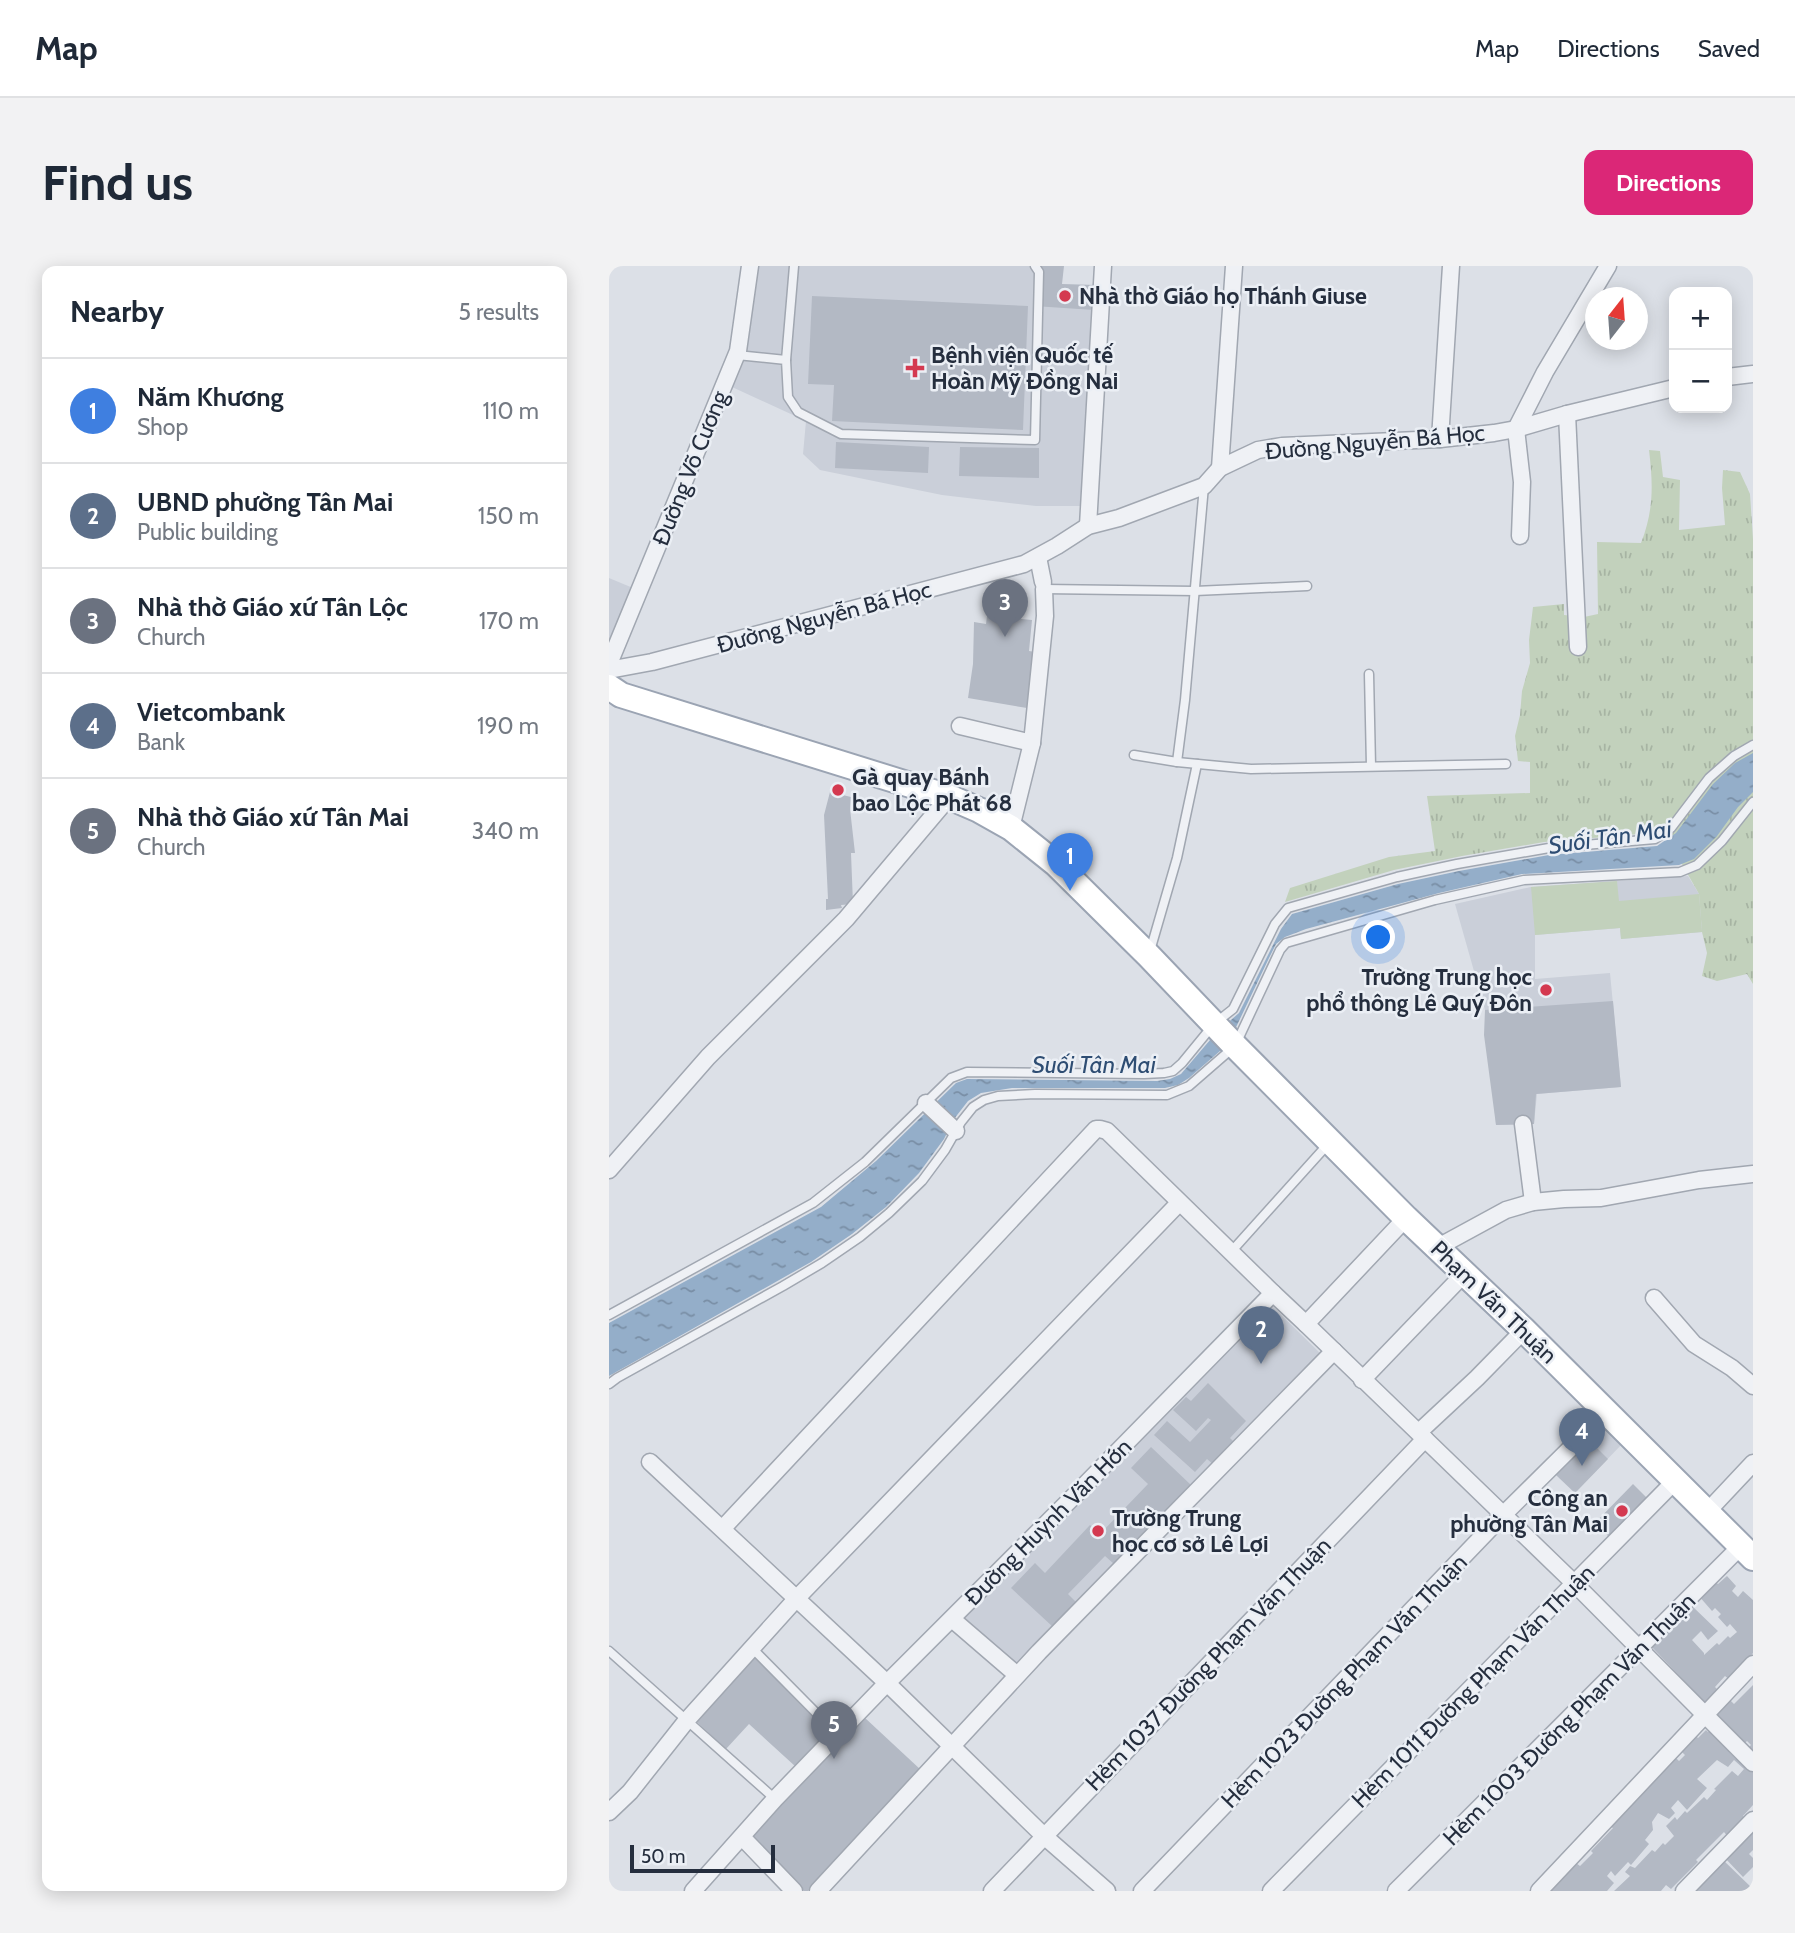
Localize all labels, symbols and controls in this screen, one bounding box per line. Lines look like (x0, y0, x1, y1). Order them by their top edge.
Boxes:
text: Map (35, 28, 98, 68)
text: Map (1475, 34, 1519, 63)
text: Directions (1557, 34, 1660, 63)
text: Saved (1698, 34, 1760, 63)
button: Directions (1584, 150, 1753, 215)
text: Find us (42, 153, 193, 212)
place label: Nhà thờ Giáo họ Thánh Giuse (1079, 282, 1367, 310)
north arrow (1585, 287, 1648, 350)
map controls (1669, 287, 1732, 413)
button: + (1669, 287, 1732, 350)
marker: Nhà thờ Giáo họ Thánh Giuse (1057, 288, 1073, 304)
text: Nearby (70, 293, 164, 330)
text: 5 results (458, 298, 539, 326)
place label: Bệnh viện Quốc tế Hoàn Mỹ Đồng Nai (931, 341, 1118, 395)
button: − (1669, 350, 1732, 413)
marker: Bệnh viện Quốc tế Hoàn Mỹ Đồng Nai (905, 358, 925, 378)
text: Năm Khương (137, 381, 284, 413)
street label: Đường Võ Cương (646, 386, 734, 549)
text: 1 (89, 397, 97, 425)
text: 110 m (483, 397, 539, 425)
text: Shop (137, 413, 188, 441)
street label: Đường Nguyễn Bá Học (1264, 418, 1486, 466)
text: UBND phường Tân Mai (137, 486, 393, 518)
text: 2 (87, 502, 99, 530)
text: 150 m (478, 502, 539, 530)
text: Public building (137, 518, 278, 546)
street label: Đường Nguyễn Bá Học (714, 575, 934, 659)
pin: 3 (982, 579, 1028, 637)
text: Nhà thờ Giáo xứ Tân Lộc (137, 591, 408, 623)
text: 3 (87, 607, 99, 635)
text: 170 m (479, 607, 539, 635)
text: Church (137, 623, 206, 651)
text: Vietcombank (137, 696, 285, 728)
text: 4 (86, 712, 100, 740)
text: 190 m (477, 712, 539, 740)
text: Bank (137, 728, 185, 756)
place label: Gà quay Bánh bao Lộc Phát 68 (852, 763, 1012, 817)
marker: Gà quay Bánh bao Lộc Phát 68 (830, 782, 846, 798)
text: Nhà thờ Giáo xứ Tân Mai (137, 801, 409, 833)
water label: Suối Tân Mai (1547, 814, 1674, 860)
text: 5 (87, 817, 99, 845)
text: 340 m (472, 817, 539, 845)
text: Church (137, 833, 206, 861)
pin: 1 (1047, 833, 1093, 891)
your location (1361, 920, 1395, 954)
place label: Trường Trung học phổ thông Lê Quý Đôn (1306, 963, 1532, 1017)
marker: Trường Trung học phổ thông Lê Quý Đôn (1538, 982, 1554, 998)
water label: Suối Tân Mai (1032, 1050, 1157, 1079)
street label: Phạm Văn Thuận (1425, 1235, 1563, 1369)
pin: 2 (1238, 1306, 1284, 1364)
pin: 4 (1559, 1408, 1605, 1466)
street label: Đường Huỳnh Văn Hớn (959, 1433, 1137, 1611)
place label: Công an phường Tân Mai (1450, 1484, 1608, 1538)
marker: Công an phường Tân Mai (1614, 1503, 1630, 1519)
place label: Trường Trung học cơ sở Lê Lợi (1112, 1504, 1268, 1558)
marker: Trường Trung học cơ sở Lê Lợi (1090, 1523, 1106, 1539)
street label: Hẻm 1037 Đường Phạm Văn Thuận (1079, 1532, 1337, 1796)
street label: Hẻm 1023 Đường Phạm Văn Thuận (1215, 1548, 1473, 1814)
street label: Hẻm 1011 Đường Phạm Văn Thuận (1346, 1559, 1600, 1813)
street label: Hẻm 1003 Đường Phạm Văn Thuận (1437, 1587, 1701, 1851)
pin: 5 (811, 1701, 857, 1759)
scale bar (630, 1842, 775, 1874)
text: 50 m (641, 1845, 685, 1868)

